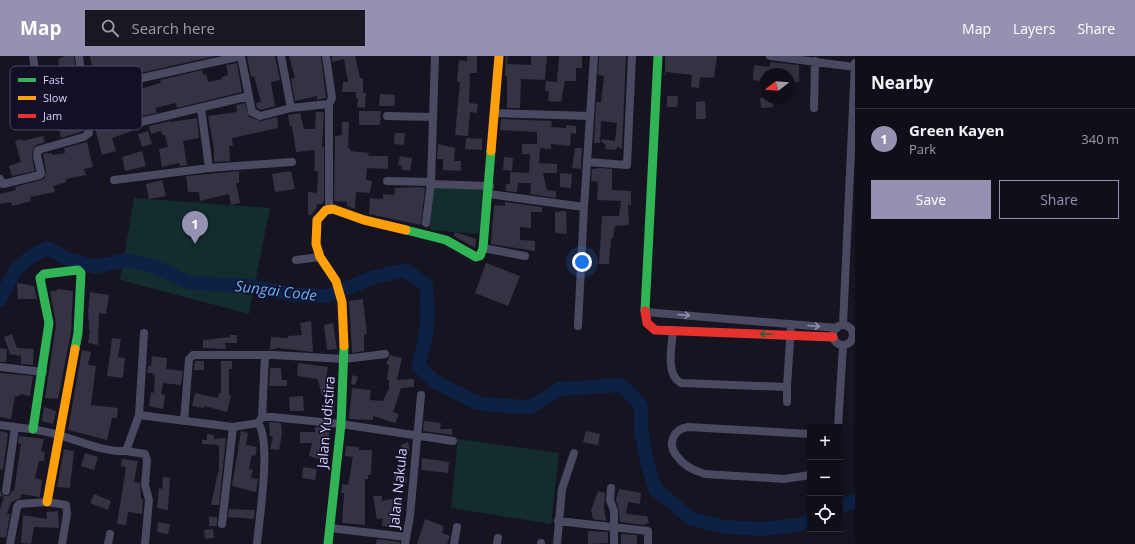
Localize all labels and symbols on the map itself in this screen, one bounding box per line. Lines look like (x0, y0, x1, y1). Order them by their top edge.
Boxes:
legend (10, 66, 142, 130)
north arrow (759, 68, 795, 104)
text: Fast (43, 72, 64, 87)
text: Slow (43, 90, 67, 105)
text: Jam (42, 108, 62, 123)
pin: 1 (182, 211, 208, 244)
your location (572, 252, 592, 272)
water label: Sungai Code (234, 275, 319, 305)
one-way arrow (677, 312, 690, 319)
one-way arrow (807, 322, 820, 329)
one-way arrow (760, 330, 773, 338)
street label: Jalan Yudistira (312, 375, 339, 471)
street label: Jalan Nakula (384, 447, 411, 531)

